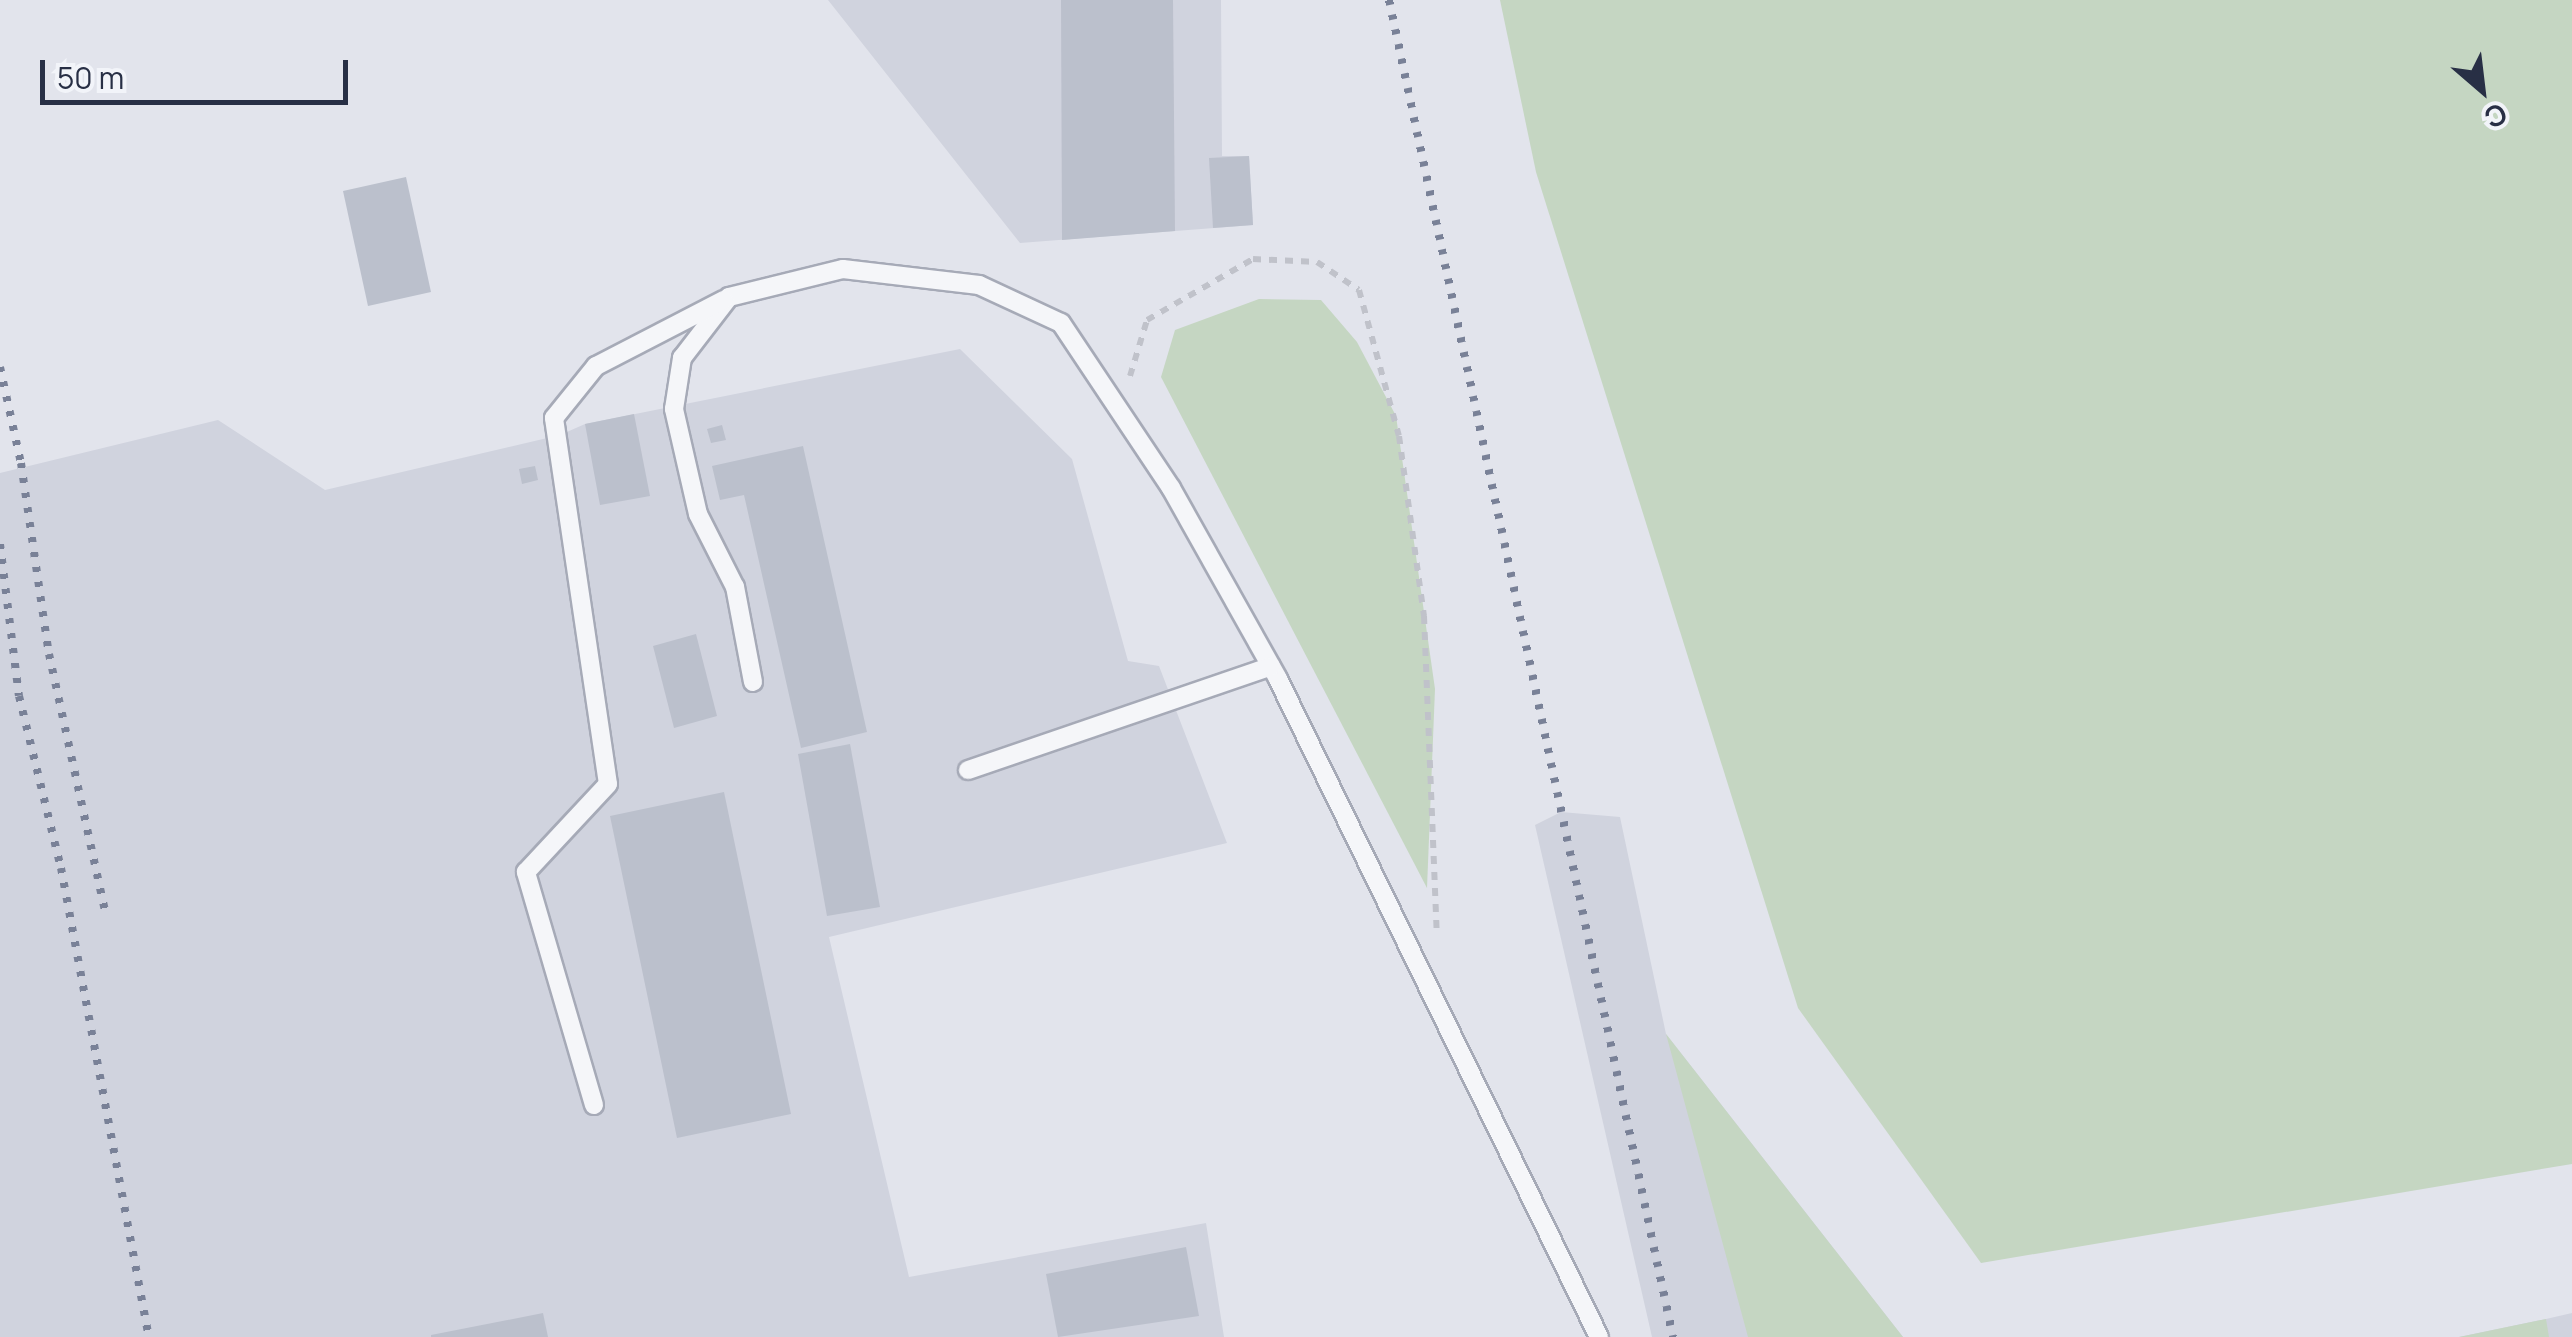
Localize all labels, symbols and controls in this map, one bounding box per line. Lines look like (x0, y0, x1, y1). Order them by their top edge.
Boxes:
scale bar (45, 40, 352, 102)
north arrow (2432, 40, 2532, 140)
text: 50 m (57, 57, 124, 98)
text: С (2478, 95, 2514, 138)

